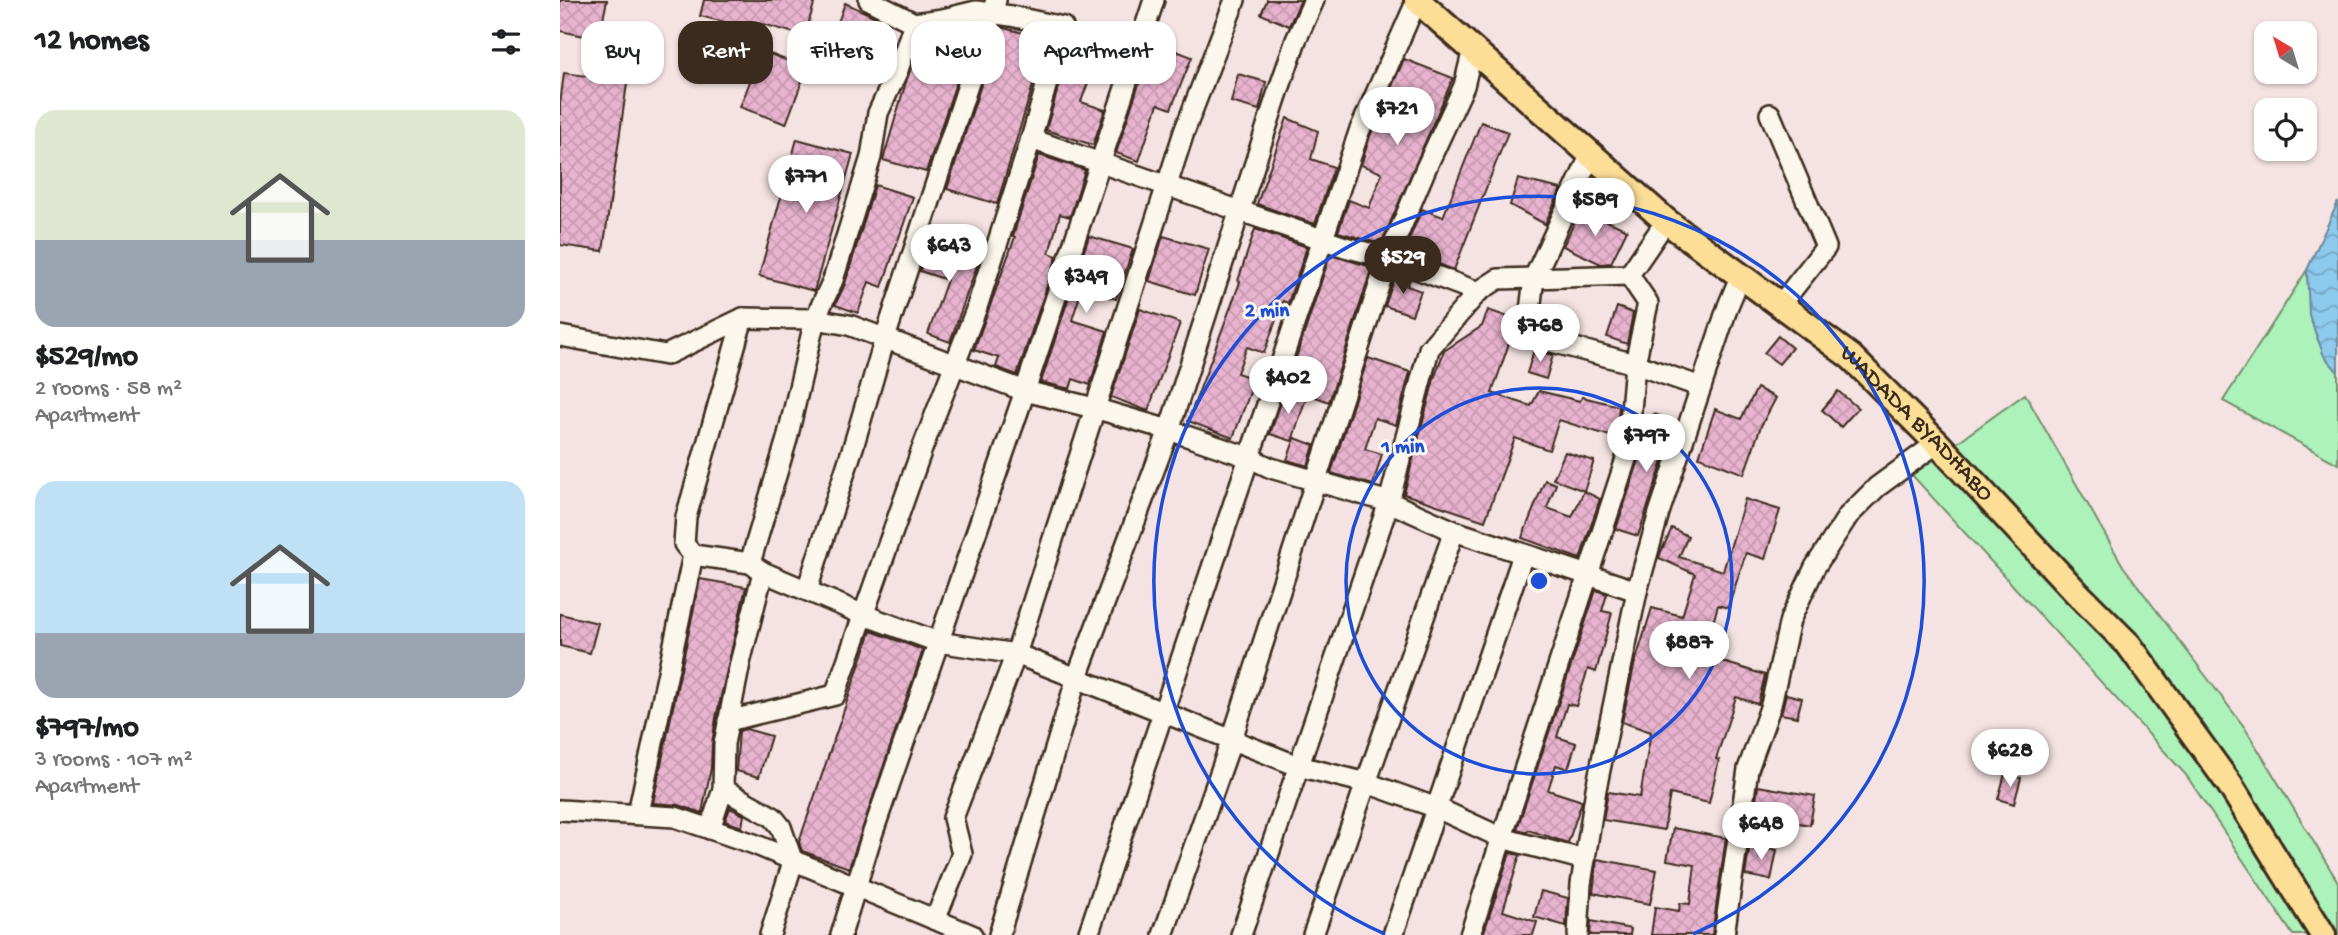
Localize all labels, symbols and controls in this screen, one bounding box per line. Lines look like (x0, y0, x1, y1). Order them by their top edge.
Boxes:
chip: Buy (581, 21, 664, 84)
chip: Rent (678, 21, 773, 84)
chip: Filters (787, 21, 897, 84)
chip: New (911, 21, 1005, 84)
chip: Apartment (1019, 21, 1176, 84)
north arrow (2254, 21, 2317, 84)
map controls (2254, 21, 2317, 161)
icon: filters (487, 23, 525, 61)
text: 12 homes (35, 25, 148, 60)
pin: $721 (1356, 88, 1438, 147)
text: $721 (1376, 96, 1418, 123)
button: locate (2254, 98, 2317, 161)
icon: home (217, 155, 343, 281)
pin: $771 (765, 156, 847, 215)
text: $771 (784, 164, 828, 191)
pin: $589 (1554, 178, 1636, 238)
text: $589 (1572, 187, 1618, 214)
pin: $643 (908, 224, 990, 284)
text: $643 (927, 233, 971, 260)
pin: $529 (1362, 236, 1444, 296)
text: $529 (1380, 245, 1426, 272)
pin: $349 (1045, 256, 1127, 315)
text: $349 (1064, 264, 1108, 291)
text: 2 min (1245, 300, 1290, 325)
pin: $768 (1499, 304, 1581, 364)
text: $768 (1517, 313, 1563, 340)
street label: WADADA BYADHABO (1834, 339, 1999, 508)
text: $529/mo (35, 341, 138, 376)
pin: $402 (1247, 356, 1329, 416)
text: $402 (1265, 365, 1311, 392)
text: 2 rooms · 58 m² (35, 376, 182, 403)
text: Apartment (35, 403, 139, 430)
pin: $797 (1605, 414, 1687, 474)
text: $797 (1623, 423, 1669, 450)
text: 1 min (1381, 436, 1425, 461)
icon: home (217, 526, 343, 652)
centre of rings (1527, 569, 1551, 593)
pin: $887 (1648, 622, 1730, 681)
text: $887 (1665, 630, 1713, 657)
text: $797/mo (35, 712, 139, 747)
pin: $628 (1969, 730, 2051, 789)
text: $628 (1987, 738, 2033, 765)
text: 3 rooms · 107 m² (35, 747, 193, 774)
text: Apartment (35, 774, 139, 801)
pin: $648 (1720, 802, 1802, 862)
text: $648 (1738, 811, 1784, 838)

